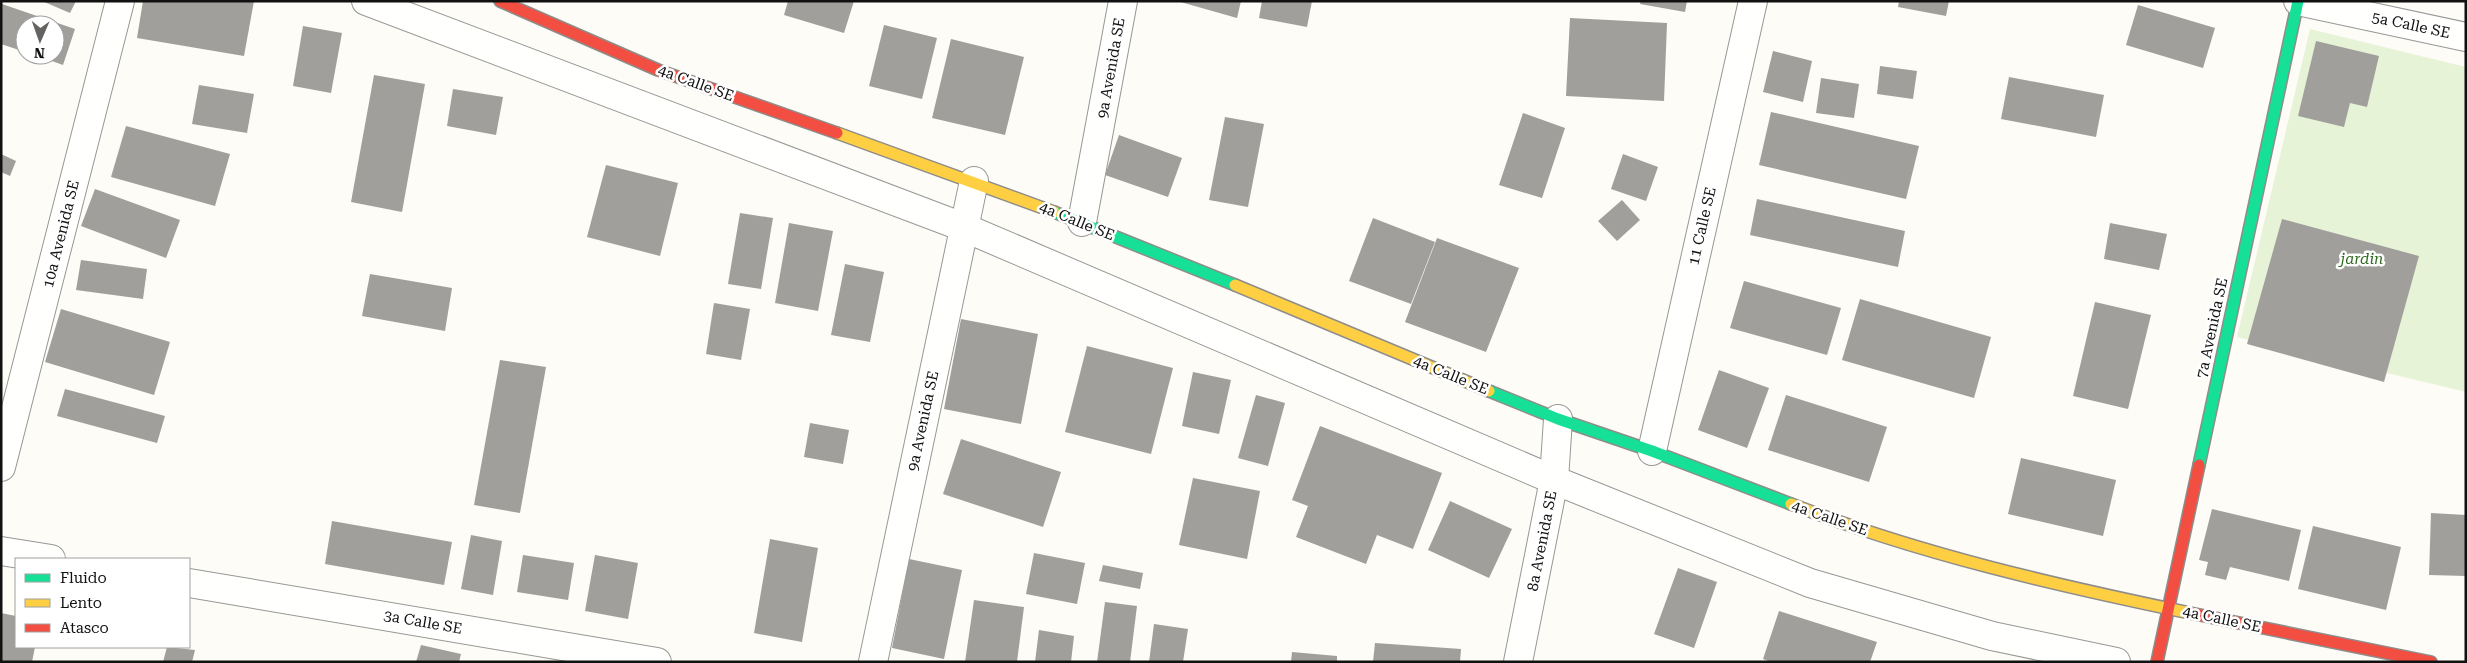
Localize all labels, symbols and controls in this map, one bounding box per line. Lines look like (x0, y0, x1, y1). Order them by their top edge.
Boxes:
street label: 5a Calle SE (2370, 8, 2452, 42)
north arrow (15, 15, 65, 65)
street label: 9a Avenida SE (1093, 16, 1129, 120)
text: N (34, 45, 45, 61)
street label: 4a Calle SE (656, 61, 736, 105)
street label: 10a Avenida SE (39, 178, 83, 290)
street label: 11 Calle SE (1684, 185, 1720, 267)
street label: 4a Calle SE (1037, 198, 1117, 244)
park label: jardin (2338, 250, 2383, 268)
street label: 7a Avenida SE (2193, 276, 2231, 380)
street label: 4a Calle SE (1411, 352, 1491, 398)
street label: 9a Avenida SE (904, 369, 942, 473)
street label: 8a Avenida SE (1523, 489, 1561, 593)
street label: 4a Calle SE (1789, 497, 1871, 539)
legend (15, 558, 190, 648)
text: Fluido (60, 569, 107, 587)
text: Lento (60, 594, 102, 612)
street label: 4a Calle SE (2181, 602, 2263, 636)
street label: 3a Calle SE (382, 606, 464, 638)
text: Atasco (60, 619, 109, 637)

